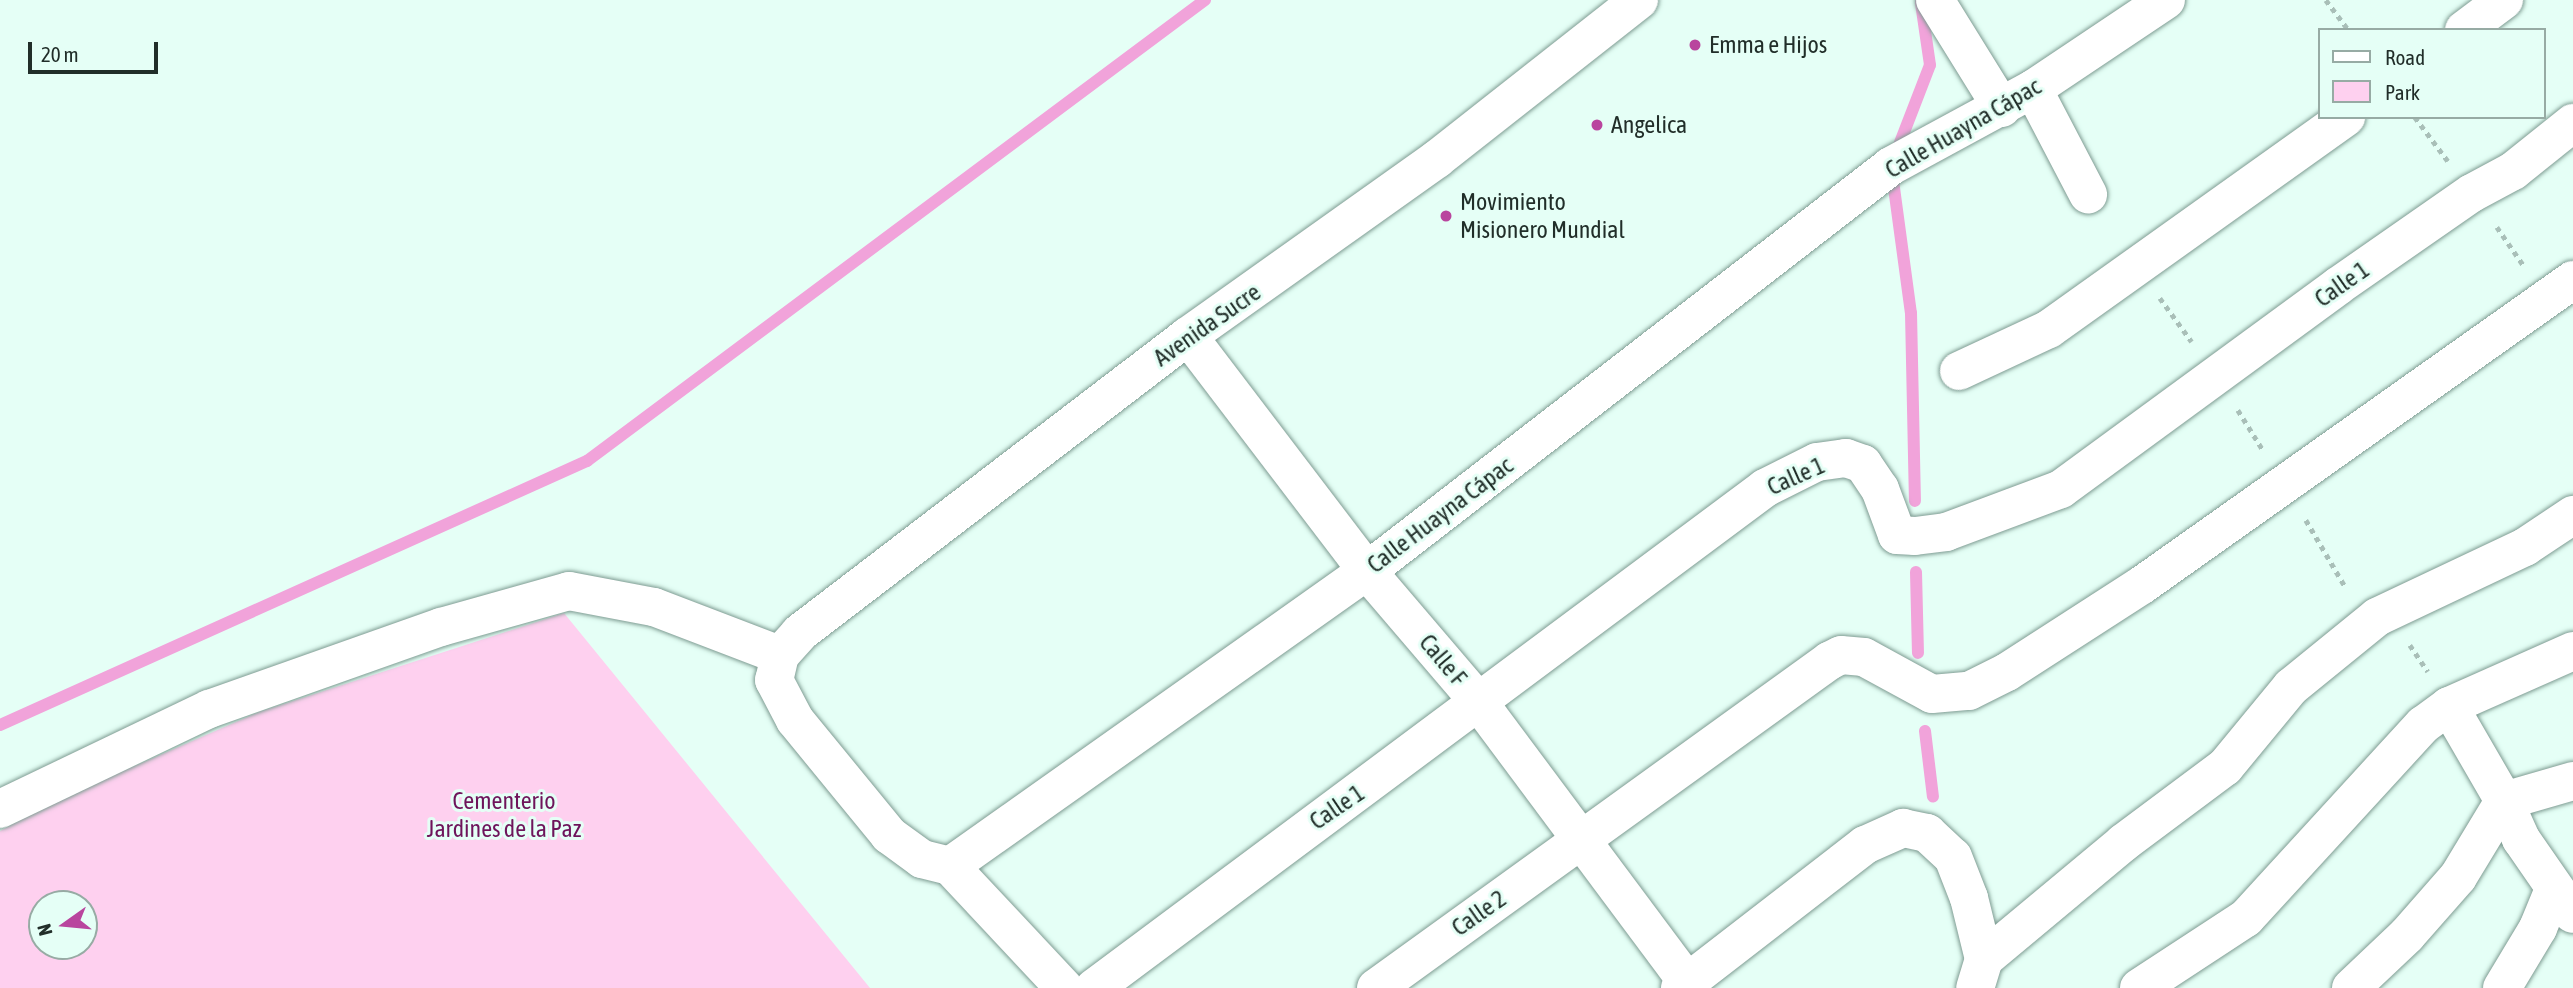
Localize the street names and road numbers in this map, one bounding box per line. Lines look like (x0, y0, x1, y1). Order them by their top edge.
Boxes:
street label: Calle Huayna Cápac (1880, 72, 2046, 184)
street label: Calle 1 (2309, 255, 2375, 313)
street label: Avenida Sucre (1148, 278, 1266, 372)
street label: Calle Huayna Cápac (1362, 451, 1518, 579)
street label: Calle 1 (1763, 451, 1829, 501)
street label: Calle F (1413, 628, 1473, 692)
street label: Calle 1 (1304, 778, 1370, 836)
street label: Calle 2 (1446, 884, 1512, 942)

